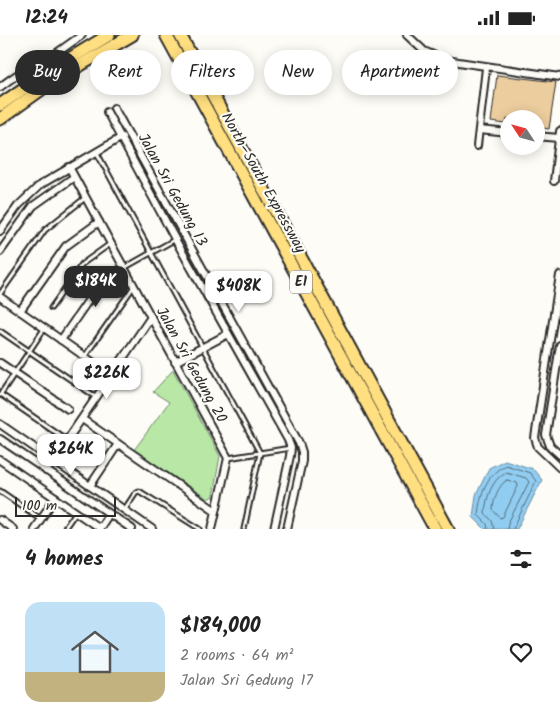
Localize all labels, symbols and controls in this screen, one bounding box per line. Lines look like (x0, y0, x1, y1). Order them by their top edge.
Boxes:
text: 12:24 (25, 3, 68, 33)
chip: Buy (15, 50, 80, 95)
chip: Rent (90, 50, 161, 95)
chip: Filters (171, 50, 254, 95)
chip: New (264, 50, 332, 95)
chip: Apartment (342, 50, 458, 95)
street label: North–South Expressway (214, 108, 312, 259)
north arrow (500, 110, 545, 155)
map controls (500, 110, 545, 155)
street label: Jalan Sri Gedung 13 (131, 129, 213, 251)
pin: $184K (61, 265, 131, 308)
text: $184K (75, 269, 117, 294)
pin: $408K (204, 271, 274, 313)
road number: E1 (290, 271, 312, 293)
text: $408K (216, 274, 262, 299)
street label: Jalan Sri Gedung 20 (149, 303, 233, 428)
pin: $226K (72, 357, 142, 400)
text: $226K (84, 361, 130, 386)
pin: $264K (36, 433, 106, 476)
text: $264K (48, 437, 94, 462)
scale bar (15, 494, 116, 517)
text: 100 m (22, 495, 57, 517)
text: 4 homes (25, 543, 103, 576)
icon: filters (507, 545, 535, 573)
text: $184,000 (180, 610, 260, 643)
icon: home (65, 622, 125, 682)
icon: heart (507, 638, 535, 666)
text: 2 rooms · 64 m² (180, 643, 293, 668)
text: Jalan Sri Gedung 17 (180, 668, 313, 693)

